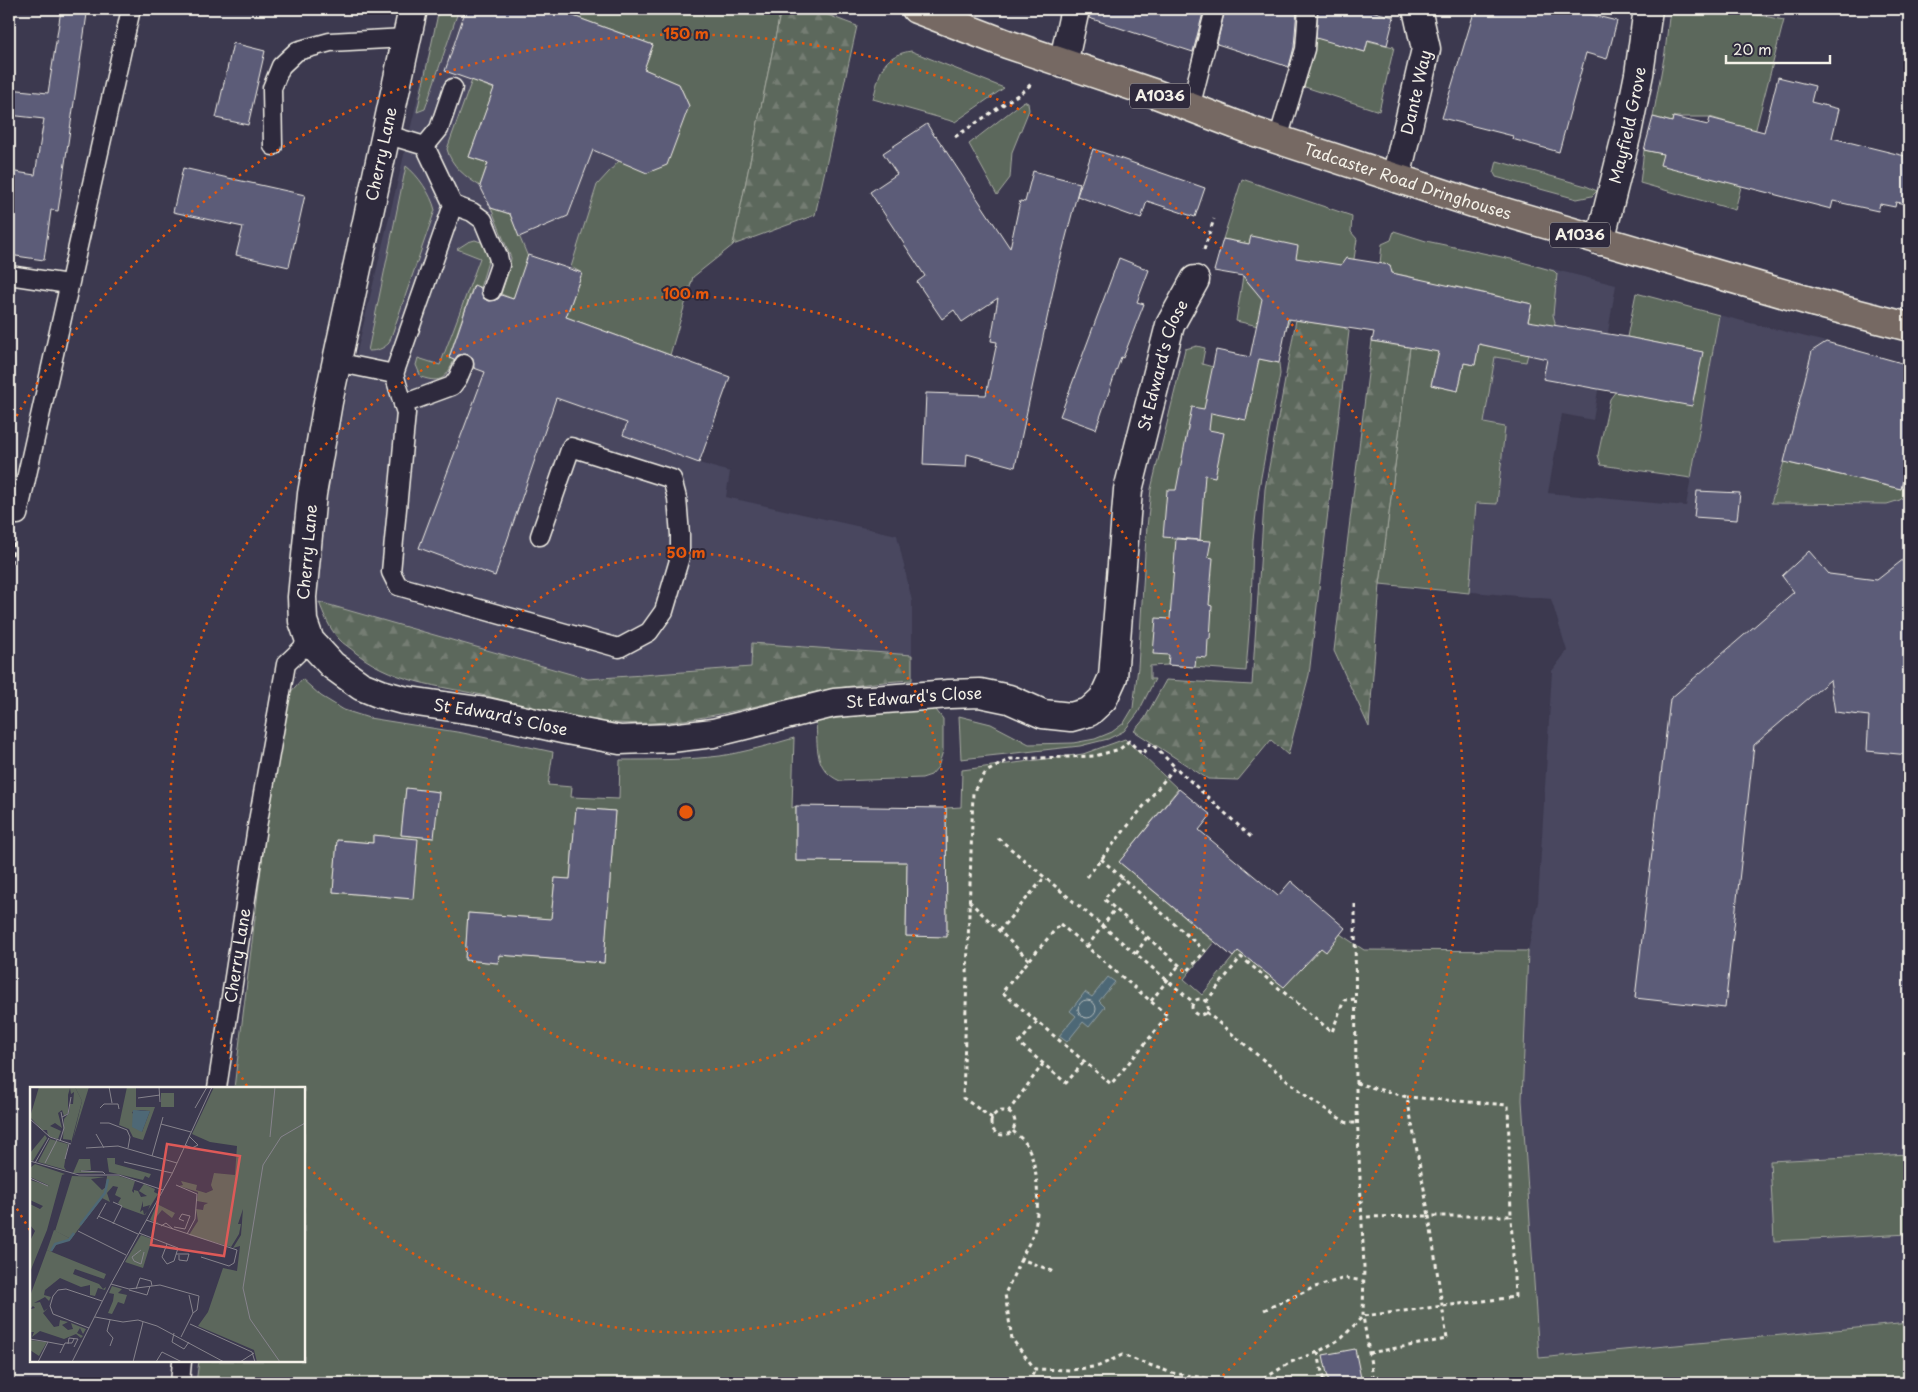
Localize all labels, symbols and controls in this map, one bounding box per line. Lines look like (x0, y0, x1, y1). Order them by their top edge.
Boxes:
text: 150 m (663, 21, 709, 44)
scale bar (1726, 32, 1829, 64)
text: 20 m (1733, 37, 1772, 60)
street label: Dante Way (1394, 47, 1436, 137)
street label: Mayfield Grove (1602, 65, 1651, 186)
road number: A1036 (1130, 84, 1190, 108)
street label: Cherry Lane (358, 104, 402, 203)
street label: Tadcaster Road Dringhouses (1301, 136, 1514, 225)
road number: A1036 (1550, 222, 1610, 248)
text: 100 m (663, 281, 709, 304)
street label: St Edward's Close (1131, 295, 1193, 433)
street label: Cherry Lane (290, 503, 322, 601)
text: 50 m (667, 540, 705, 563)
street label: St Edward's Close (845, 680, 983, 713)
street label: St Edward's Close (432, 692, 570, 741)
centre of rings (677, 803, 695, 821)
street label: Cherry Lane (217, 906, 255, 1005)
inset map (30, 1087, 305, 1362)

